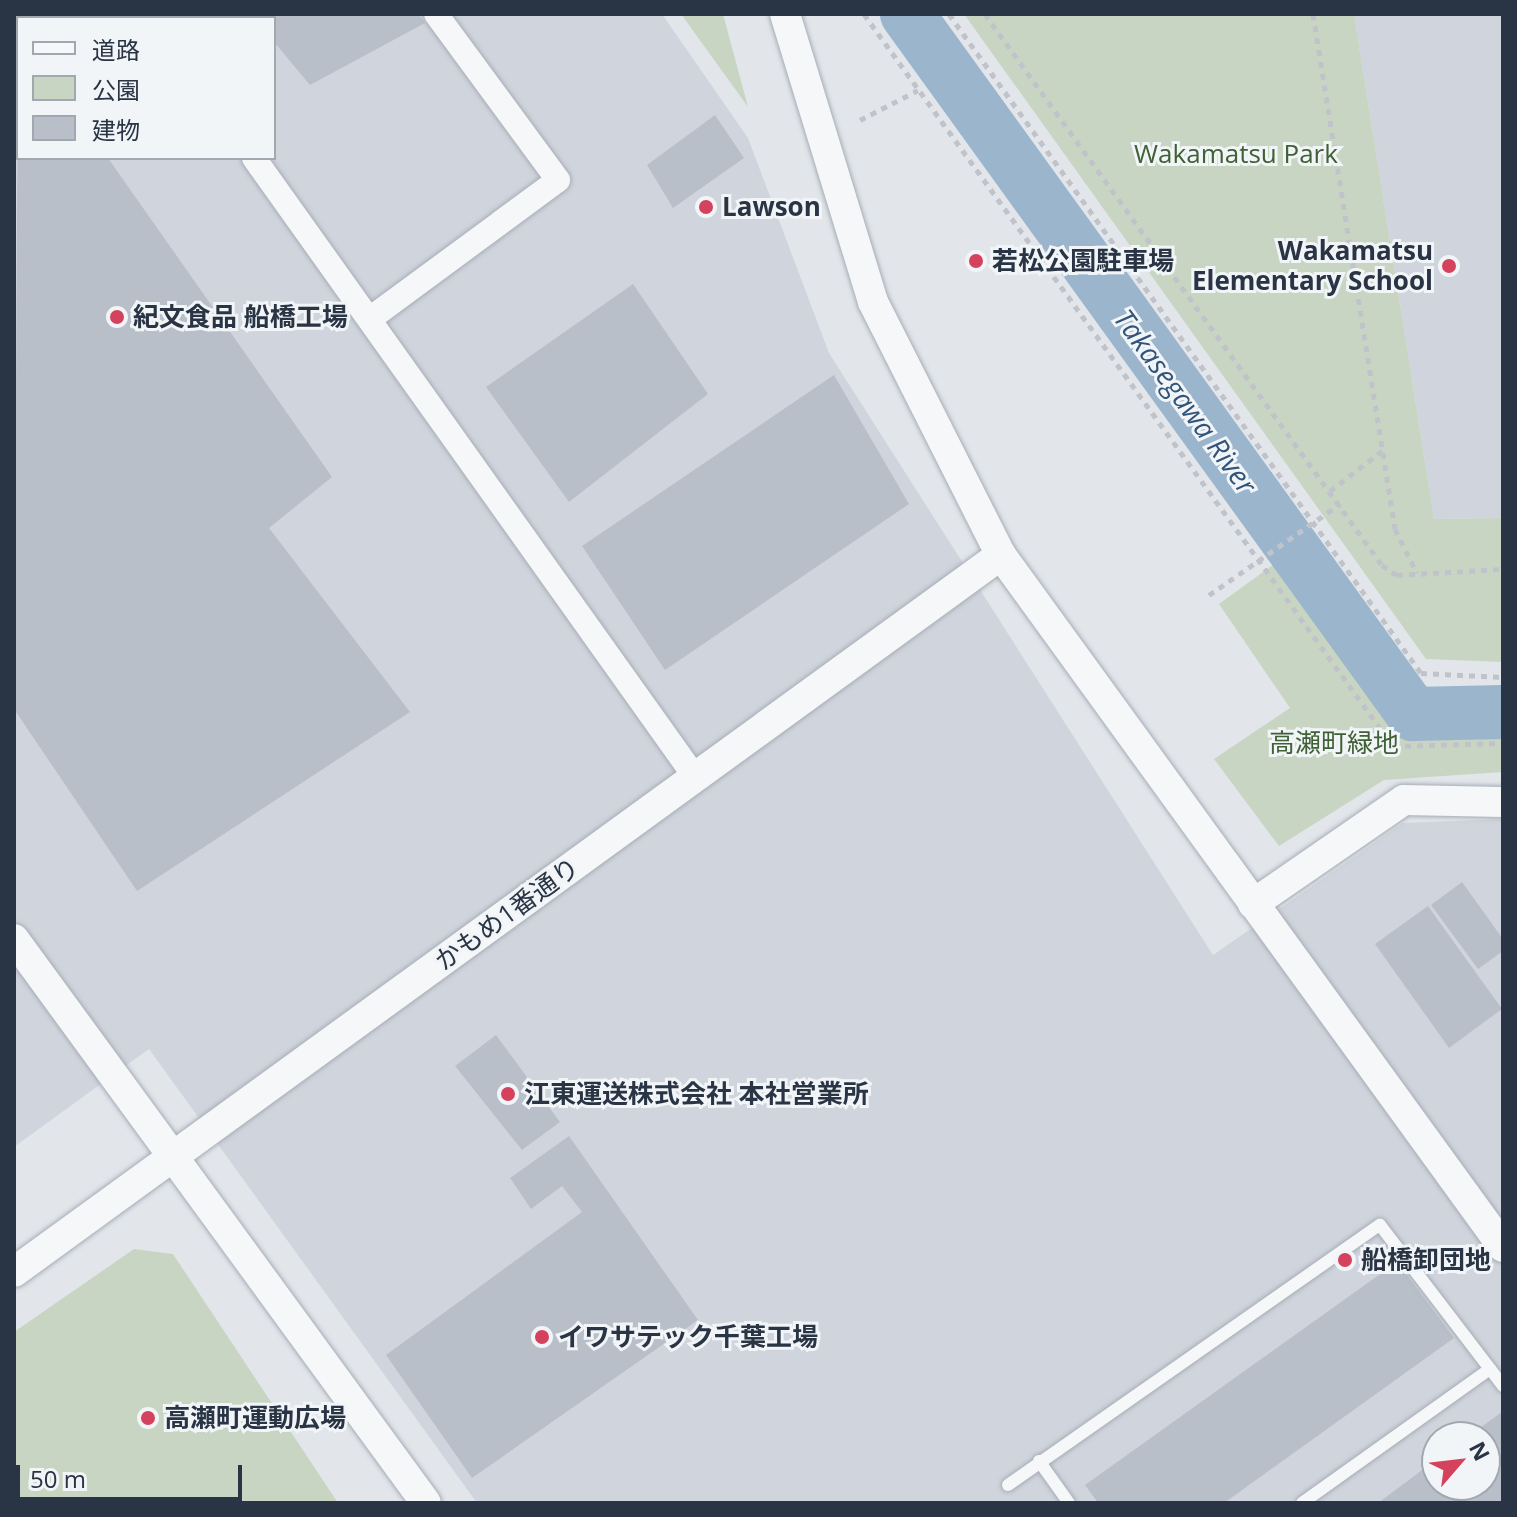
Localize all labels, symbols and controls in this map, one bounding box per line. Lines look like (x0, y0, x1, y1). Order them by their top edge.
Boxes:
legend (16, 16, 276, 160)
text: 道路 (92, 33, 140, 66)
text: 公園 (92, 73, 140, 106)
text: 建物 (92, 113, 140, 146)
park label: Wakamatsu Park (1134, 138, 1338, 170)
place label: Lawson (722, 191, 821, 223)
marker: Lawson (697, 198, 715, 216)
place label: Wakamatsu Elementary School (1192, 235, 1433, 296)
place label: 若松公園駐車場 (992, 245, 1174, 277)
marker: 若松公園駐車場 (967, 252, 985, 270)
marker: Wakamatsu Elementary School (1440, 257, 1458, 275)
place label: 紀文食品 船橋工場 (133, 301, 348, 333)
water label: Takasegawa River (1108, 302, 1264, 500)
marker: 紀文食品 船橋工場 (108, 308, 126, 326)
park label: 高瀬町緑地 (1269, 727, 1399, 759)
street label: かもめ1番通り (429, 851, 585, 977)
place label: 江東運送株式会社 本社営業所 (524, 1078, 869, 1110)
marker: 江東運送株式会社 本社営業所 (499, 1085, 517, 1103)
place label: 船橋卸団地 (1361, 1244, 1491, 1276)
marker: 船橋卸団地 (1336, 1251, 1354, 1269)
place label: イワサテック千葉工場 (558, 1321, 818, 1353)
marker: イワサテック千葉工場 (533, 1328, 551, 1346)
place label: 高瀬町運動広場 (164, 1402, 346, 1434)
marker: 高瀬町運動広場 (139, 1409, 157, 1427)
north arrow (1421, 1421, 1501, 1501)
text: N (1463, 1436, 1498, 1466)
scale bar (20, 1449, 246, 1499)
text: 50 m (30, 1462, 86, 1495)

